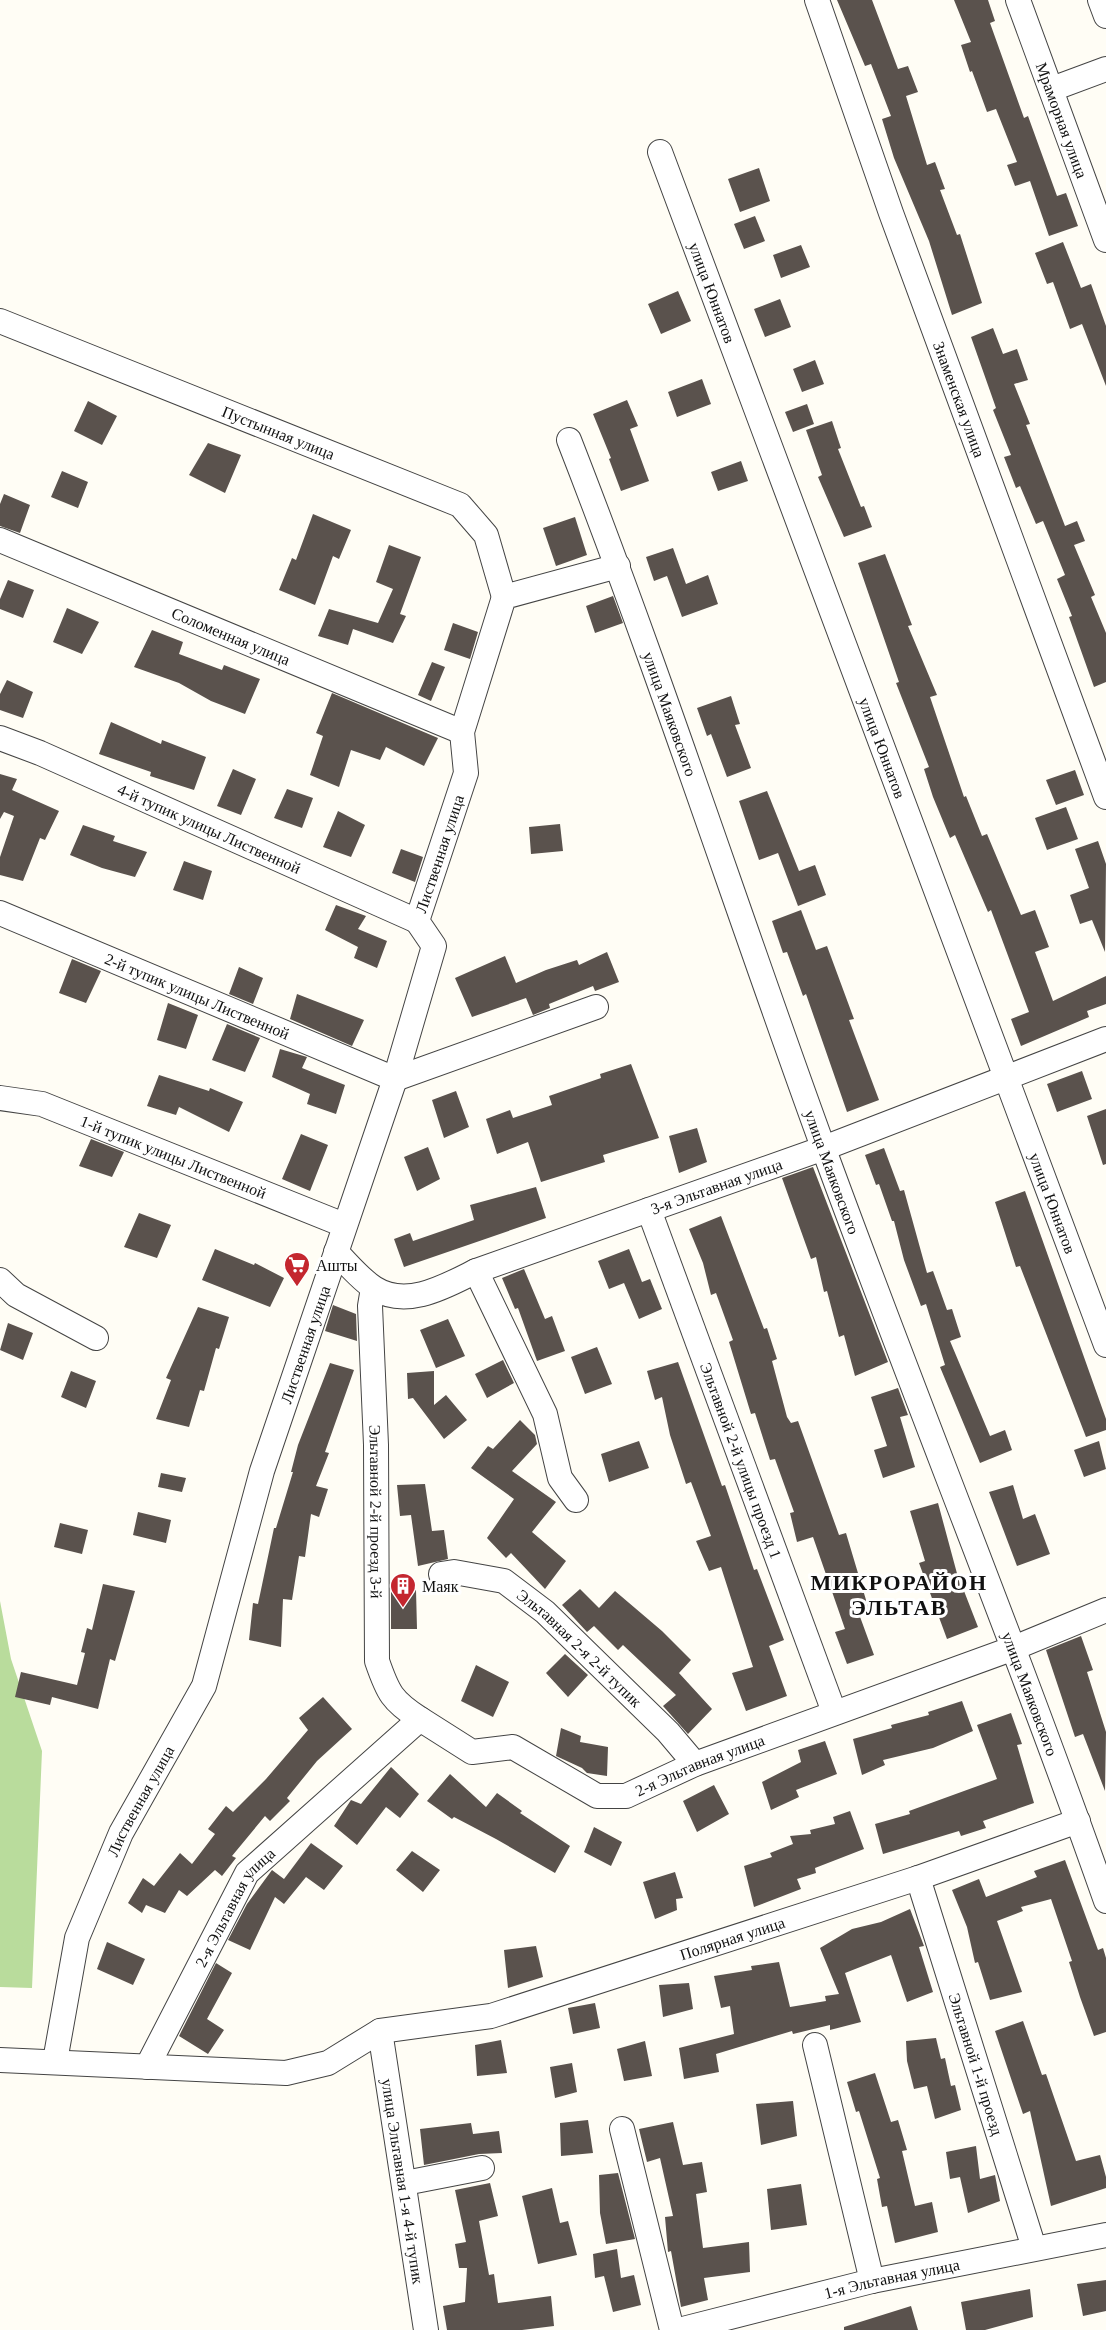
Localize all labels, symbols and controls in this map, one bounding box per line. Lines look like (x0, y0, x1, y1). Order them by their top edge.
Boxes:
street label: Мраморная улица (1033, 60, 1091, 181)
street label: улица Юннатов (685, 240, 739, 346)
street label: Знаменская улица (930, 339, 988, 460)
street label: Пустынная улица (220, 403, 337, 463)
street label: Соломенная улица (169, 604, 292, 669)
street label: улица Маяковского (639, 650, 700, 779)
street label: улица Юннатов (855, 695, 909, 801)
street label: 4-й тупик улицы Лиственной (115, 781, 304, 877)
street label: Лиственная улица (412, 793, 467, 915)
street label: 2-й тупик улицы Лиственной (102, 950, 292, 1043)
street label: улица Маяковского (800, 1108, 862, 1237)
street label: 1-й тупик улицы Лиственной (78, 1112, 269, 1202)
street label: улица Юннатов (1025, 1150, 1079, 1256)
street label: 3-я Эльтавная улица (649, 1155, 784, 1218)
supermarket icon: Ашты (282, 1250, 312, 1288)
place label: Ашты (316, 1257, 358, 1274)
street label: Лиственная улица (278, 1283, 333, 1406)
street label: Эльтавной 2-й улицы проезд 1 (697, 1361, 785, 1561)
street label: Эльтавной 2-й проезд 3-й (366, 1424, 385, 1599)
district label: МИКРОРАЙОН ЭЛЬТАВ (810, 1570, 988, 1620)
building icon: Маяк (388, 1571, 418, 1609)
place label: Маяк (422, 1578, 459, 1595)
street label: Эльтавная 2-я 2-й тупик (514, 1586, 645, 1711)
street label: улица Маяковского (998, 1630, 1061, 1758)
street label: 2-я Эльтавная улица (633, 1732, 767, 1800)
street label: Лиственная улица (104, 1743, 177, 1859)
street label: 2-я Эльтавная улица (192, 1845, 278, 1970)
street label: Полярная улица (678, 1914, 787, 1963)
street label: Эльтавной 1-й проезд (946, 1991, 1006, 2138)
street label: улица Эльтавная 1-я 4-й тупик (377, 2077, 427, 2285)
street label: 1-я Эльтавная улица (822, 2256, 961, 2302)

